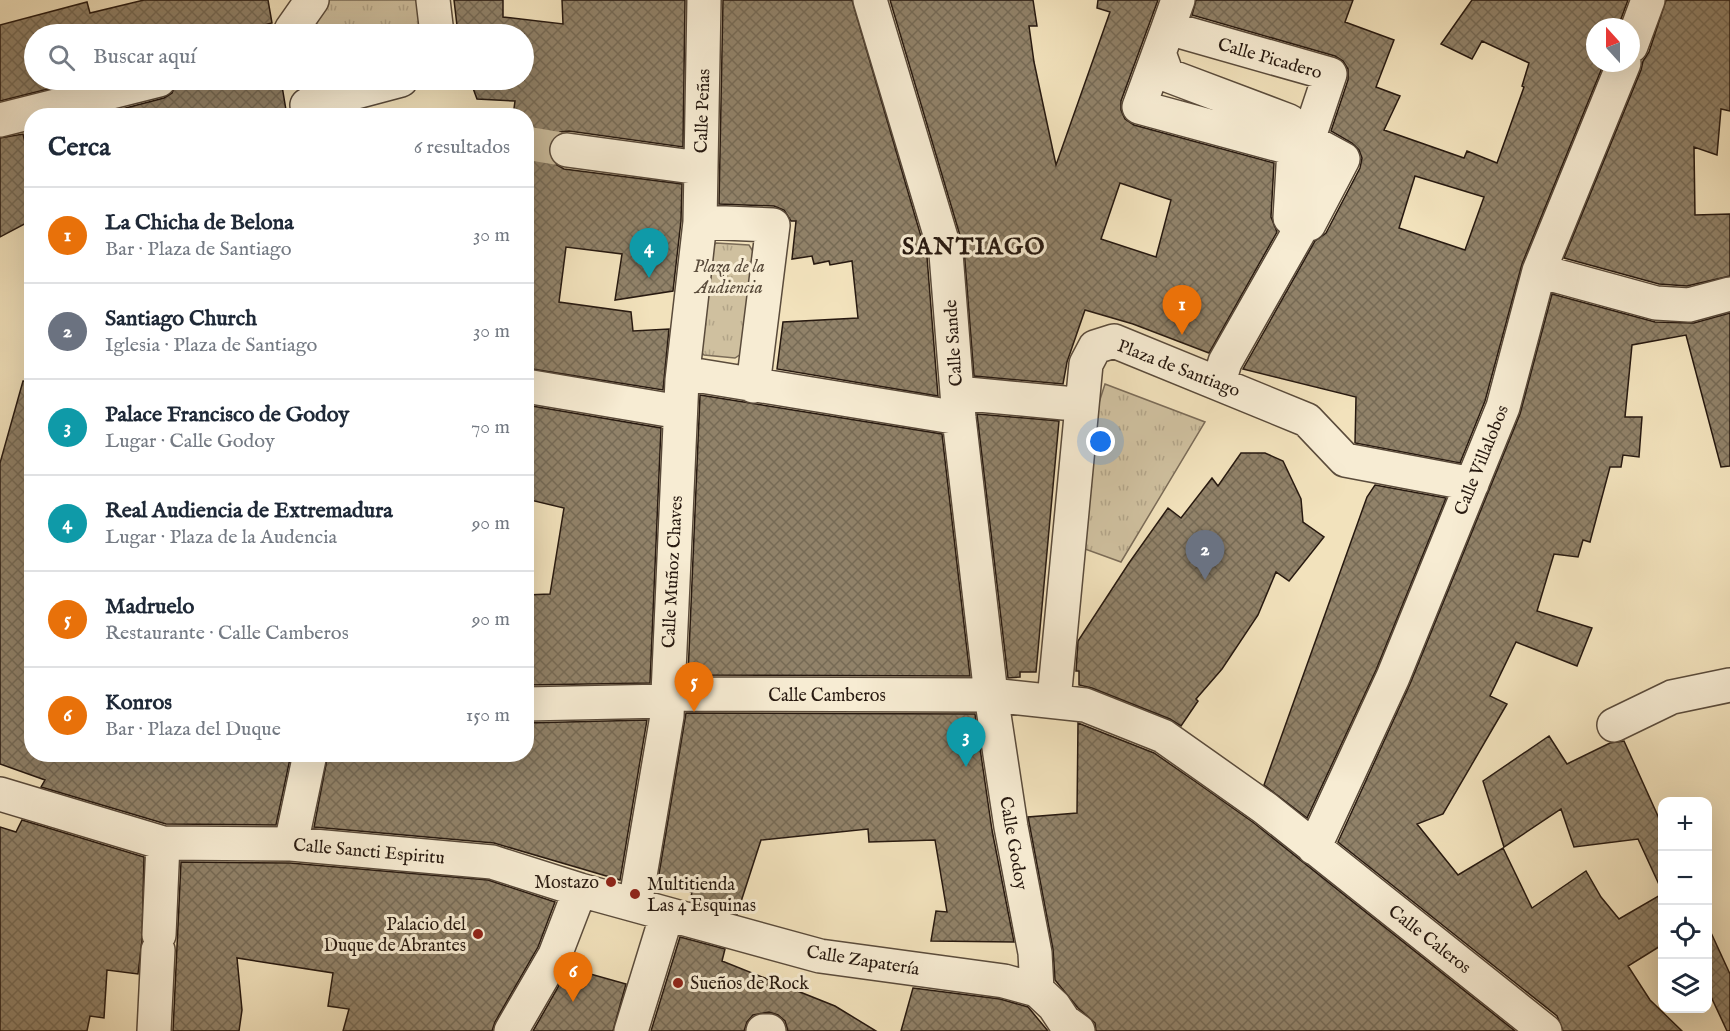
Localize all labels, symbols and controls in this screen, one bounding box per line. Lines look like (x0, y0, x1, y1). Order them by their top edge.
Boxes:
north arrow (1586, 18, 1640, 72)
search box (24, 24, 534, 90)
street label: Calle Picadero (1215, 34, 1325, 85)
icon: search (45, 41, 78, 74)
text: Buscar aquí (93, 43, 196, 71)
street label: Calle Peñas (691, 68, 716, 154)
text: Cerca (48, 131, 110, 164)
text: 6 resultados (414, 135, 510, 160)
text: La Chicha de Belona (105, 209, 294, 237)
text: 1 (64, 223, 71, 248)
text: 30 m (473, 223, 510, 248)
pin: 4 (630, 228, 668, 278)
district label: SANTIAGO (902, 232, 1046, 263)
text: Bar · Plaza de Santiago (105, 237, 291, 262)
park label: Plaza de la Audiencia (693, 256, 765, 300)
pin: 1 (1162, 286, 1202, 335)
street label: Calle Sande (940, 299, 969, 387)
text: Santiago Church (105, 305, 257, 333)
text: 2 (63, 319, 72, 344)
text: 30 m (473, 319, 510, 344)
text: Iglesia · Plaza de Santiago (105, 333, 317, 358)
street label: Plaza de Santiago (1114, 335, 1243, 403)
text: Palace Francisco de Godoy (105, 401, 349, 429)
street label: Calle Villalobos (1450, 402, 1515, 519)
text: 3 (64, 415, 71, 440)
text: 70 m (471, 415, 510, 440)
your location (1086, 427, 1115, 456)
text: Lugar · Calle Godoy (105, 429, 275, 454)
street label: Calle Muñoz Chaves (658, 495, 689, 649)
text: Real Audiencia de Extremadura (105, 497, 393, 525)
text: 4 (63, 511, 72, 536)
text: 90 m (472, 511, 510, 536)
text: Lugar · Plaza de la Audencia (105, 525, 337, 550)
pin: 2 (1186, 530, 1224, 580)
text: Madruelo (105, 593, 194, 621)
text: 5 (64, 607, 71, 632)
text: 90 m (472, 607, 510, 632)
text: Restaurante · Calle Camberos (105, 621, 349, 646)
pin: 5 (674, 662, 714, 712)
street label: Calle Camberos (768, 685, 886, 708)
text: Konros (105, 689, 172, 717)
text: 6 (63, 703, 72, 728)
text: 150 m (466, 703, 510, 728)
text: Bar · Plaza del Duque (105, 717, 281, 742)
pin: 3 (946, 718, 986, 767)
street label: Calle Godoy (993, 795, 1032, 892)
map controls (1658, 797, 1712, 1013)
button: + (1658, 797, 1712, 851)
street label: Calle Sancti Espiritu (292, 834, 446, 871)
button: − (1658, 851, 1712, 905)
place label: Mostazo (534, 872, 599, 895)
place label: Multitienda Las 4 Esquinas (647, 874, 756, 918)
marker: Mostazo (604, 875, 618, 889)
marker: Multitienda Las 4 Esquinas (628, 887, 642, 901)
street label: Calle Caleros (1383, 901, 1475, 980)
button: locate (1658, 905, 1712, 959)
place label: Palacio del Duque de Abrantes (324, 914, 466, 958)
marker: Palacio del Duque de Abrantes (471, 927, 485, 941)
street label: Calle Zapatería (805, 941, 921, 982)
pin: 6 (554, 952, 592, 1002)
button: layers (1658, 959, 1712, 1013)
place label: Sueños de Rock (690, 973, 809, 996)
marker: Sueños de Rock (671, 976, 685, 990)

